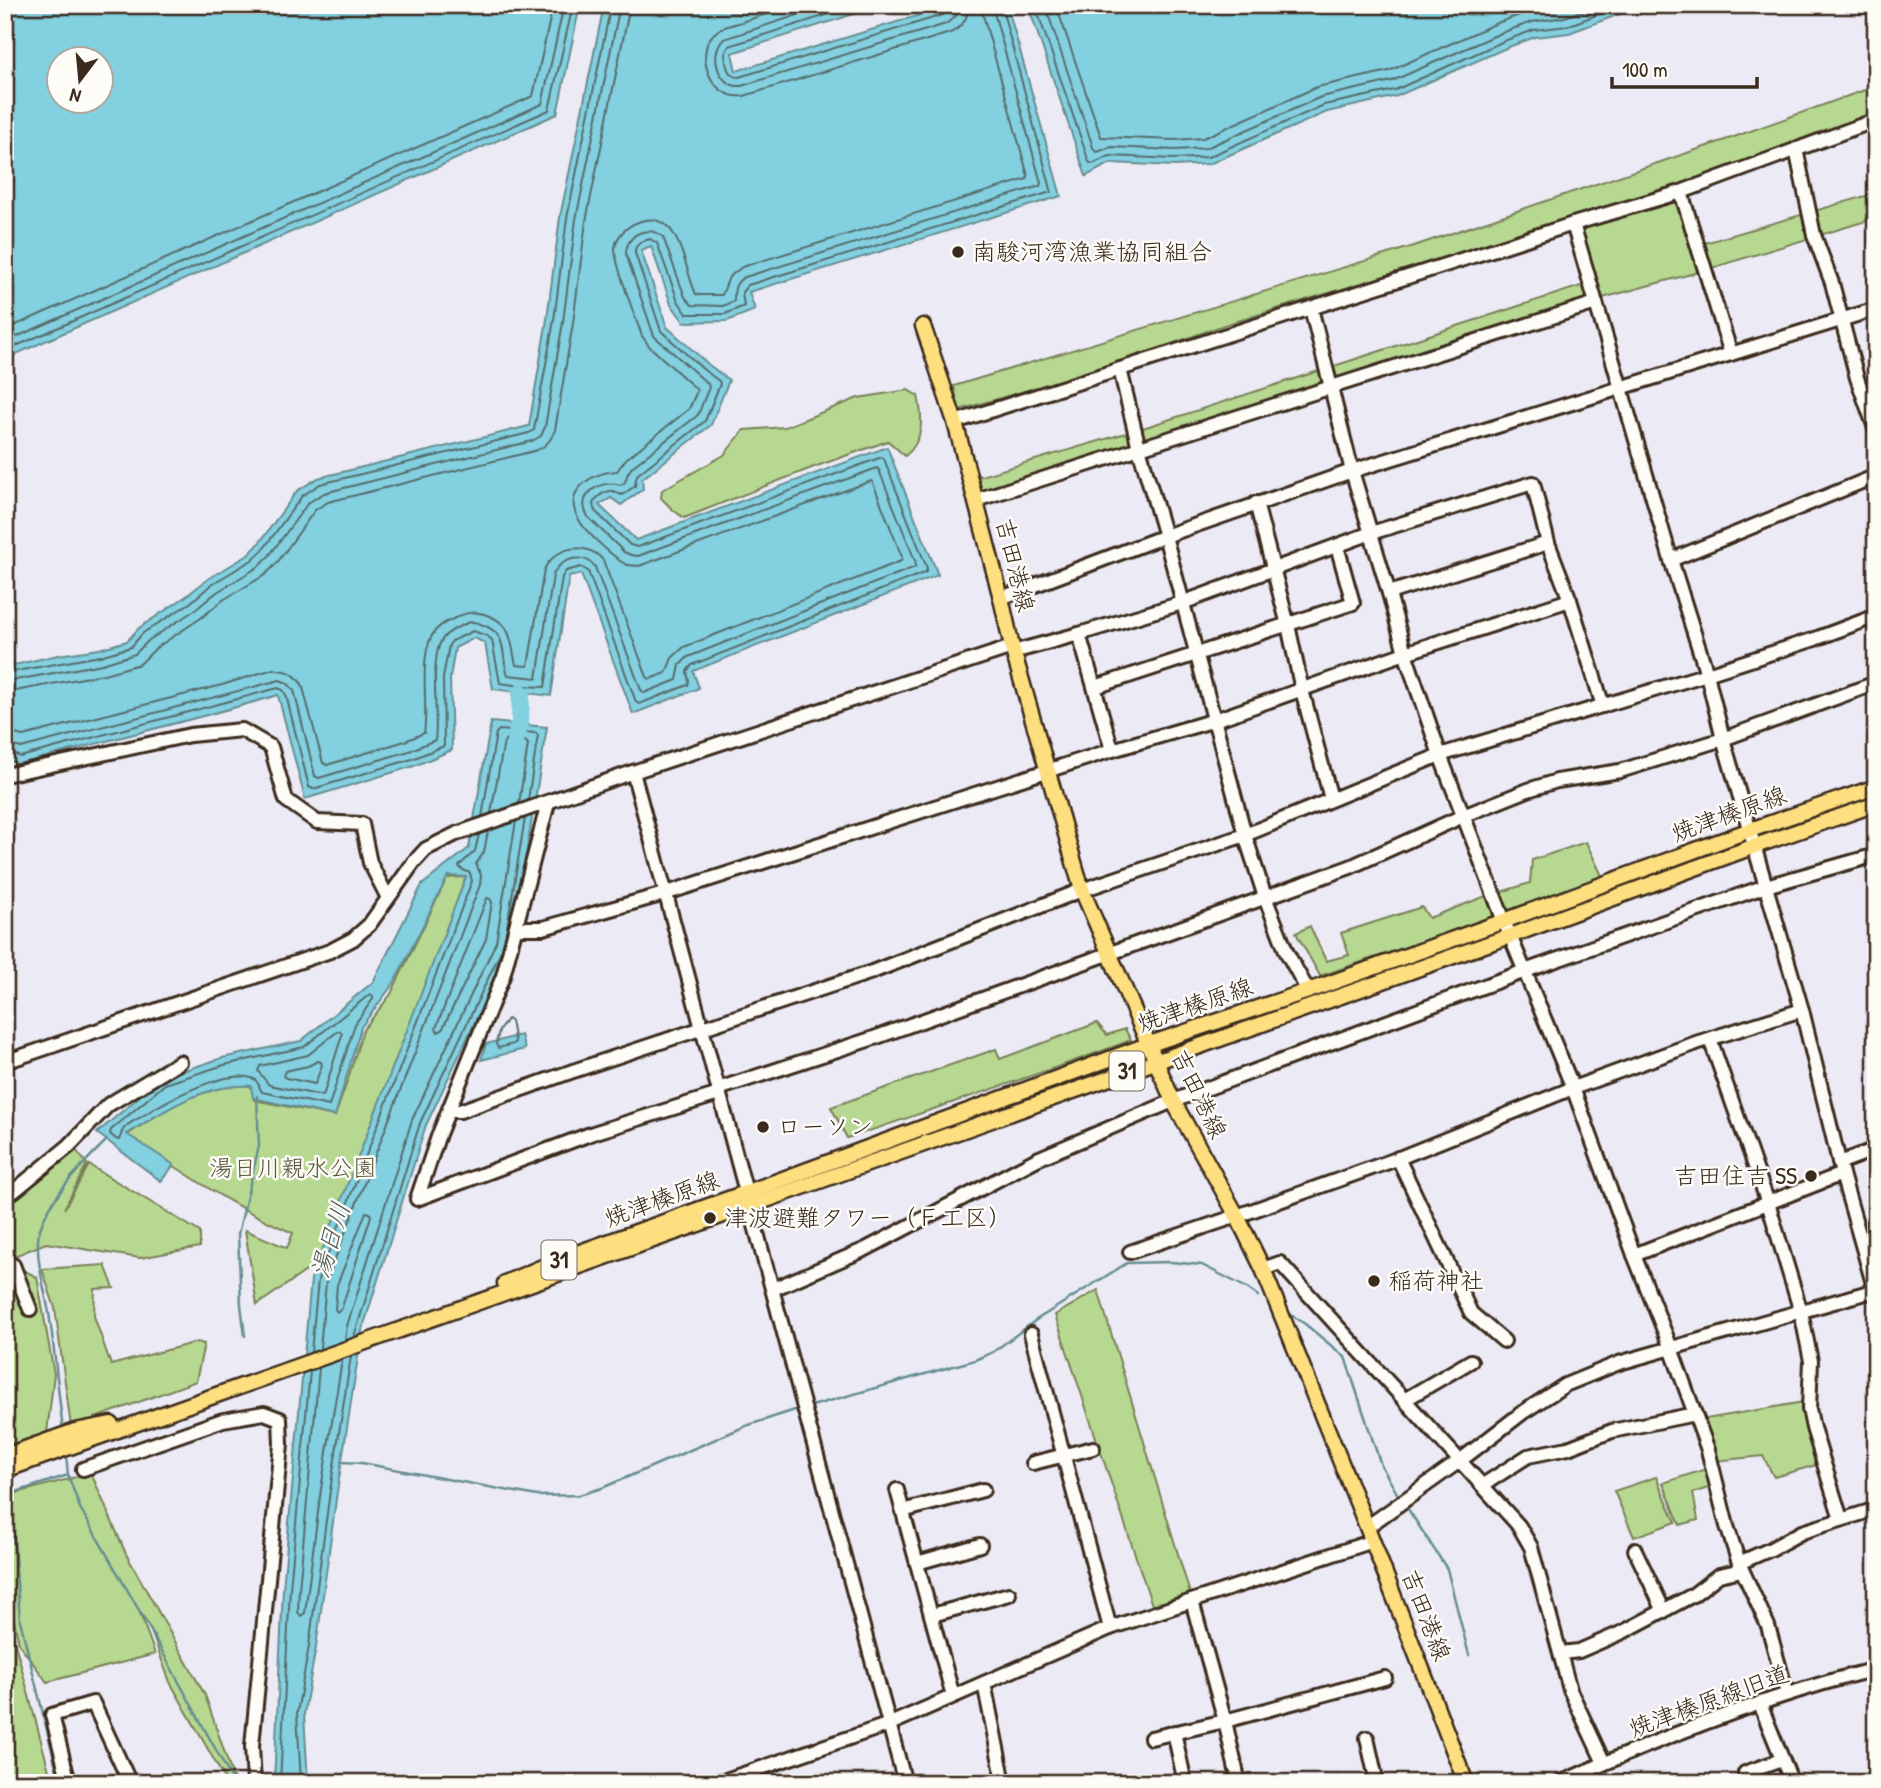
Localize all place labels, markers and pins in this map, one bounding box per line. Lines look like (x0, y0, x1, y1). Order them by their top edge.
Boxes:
place label: 南駿河湾漁業協同組合 (972, 235, 1212, 267)
marker: 南駿河湾漁業協同組合 (950, 244, 966, 260)
place label: ローソン (777, 1110, 873, 1142)
marker: ローソン (755, 1119, 771, 1135)
place label: 吉田住吉 SS (1673, 1159, 1797, 1191)
marker: 吉田住吉 SS (1803, 1168, 1819, 1184)
place label: 津波避難タワー（Ｆ工区） (724, 1201, 1012, 1233)
marker: 津波避難タワー（Ｆ工区） (702, 1210, 718, 1226)
place label: 稲荷神社 (1388, 1264, 1484, 1296)
marker: 稲荷神社 (1366, 1273, 1382, 1289)

